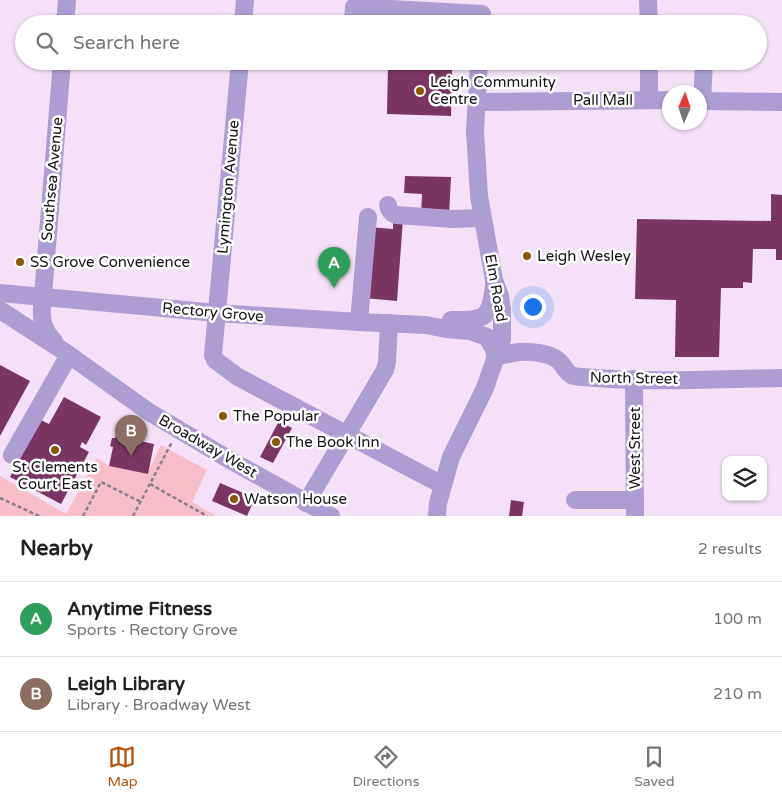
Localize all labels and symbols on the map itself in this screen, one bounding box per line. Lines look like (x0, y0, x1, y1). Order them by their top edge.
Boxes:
place label: Leigh Community Centre (430, 73, 556, 108)
marker: Leigh Community Centre (414, 85, 426, 97)
north arrow (662, 85, 707, 130)
street label: Pall Mall (573, 91, 633, 109)
street label: Southsea Avenue (38, 116, 66, 242)
street label: Lymington Avenue (213, 119, 243, 255)
pin: A (318, 247, 350, 288)
place label: Leigh Wesley (537, 247, 631, 265)
marker: Leigh Wesley (521, 250, 533, 262)
place label: SS Grove Convenience (30, 253, 190, 271)
street label: Elm Road (481, 253, 511, 323)
marker: SS Grove Convenience (14, 256, 26, 268)
your location (520, 294, 546, 320)
street label: Rectory Grove (161, 299, 265, 325)
street label: North Street (590, 368, 679, 388)
street label: West Street (626, 406, 644, 489)
place label: The Popular (233, 407, 319, 425)
marker: The Popular (217, 410, 229, 422)
street label: Broadway West (156, 411, 261, 482)
pin: B (115, 415, 147, 456)
place label: The Book Inn (286, 433, 380, 451)
marker: The Book Inn (270, 436, 282, 448)
marker: St Clements Court East (49, 444, 61, 456)
place label: St Clements Court East (12, 458, 98, 493)
place label: Watson House (244, 490, 347, 508)
marker: Watson House (228, 493, 240, 505)

